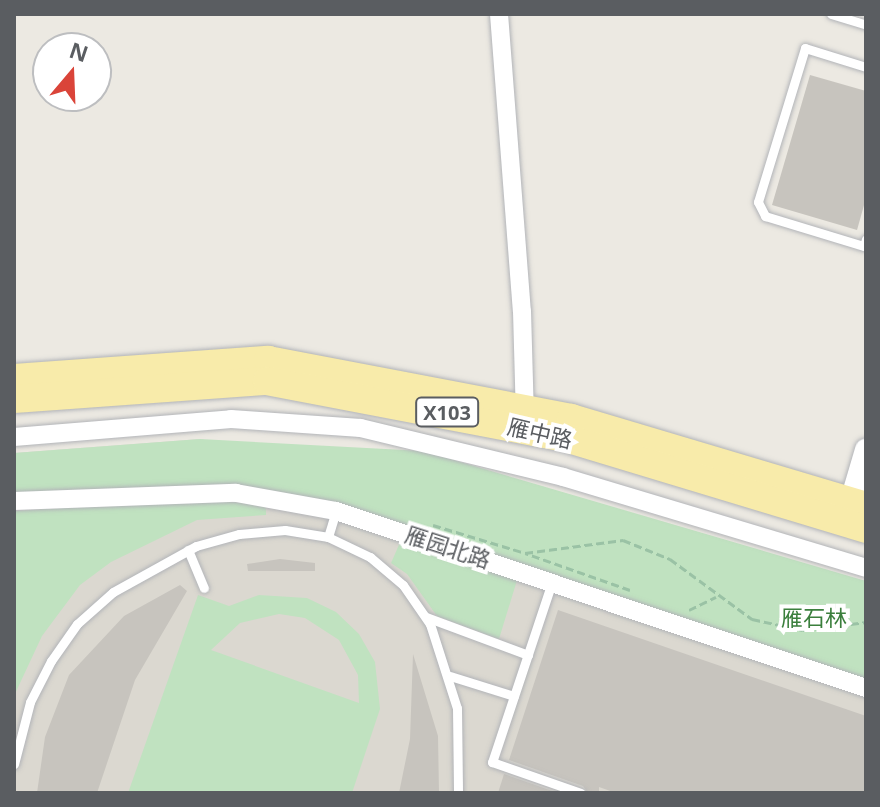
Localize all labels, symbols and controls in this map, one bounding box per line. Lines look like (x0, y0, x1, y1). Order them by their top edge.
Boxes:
north arrow (32, 32, 112, 112)
text: N (66, 34, 92, 68)
road number: X103 (415, 396, 479, 428)
street label: 雁中路 (505, 413, 575, 453)
street label: 雁园北路 (402, 521, 494, 573)
park label: 雁石林 (781, 605, 847, 631)

